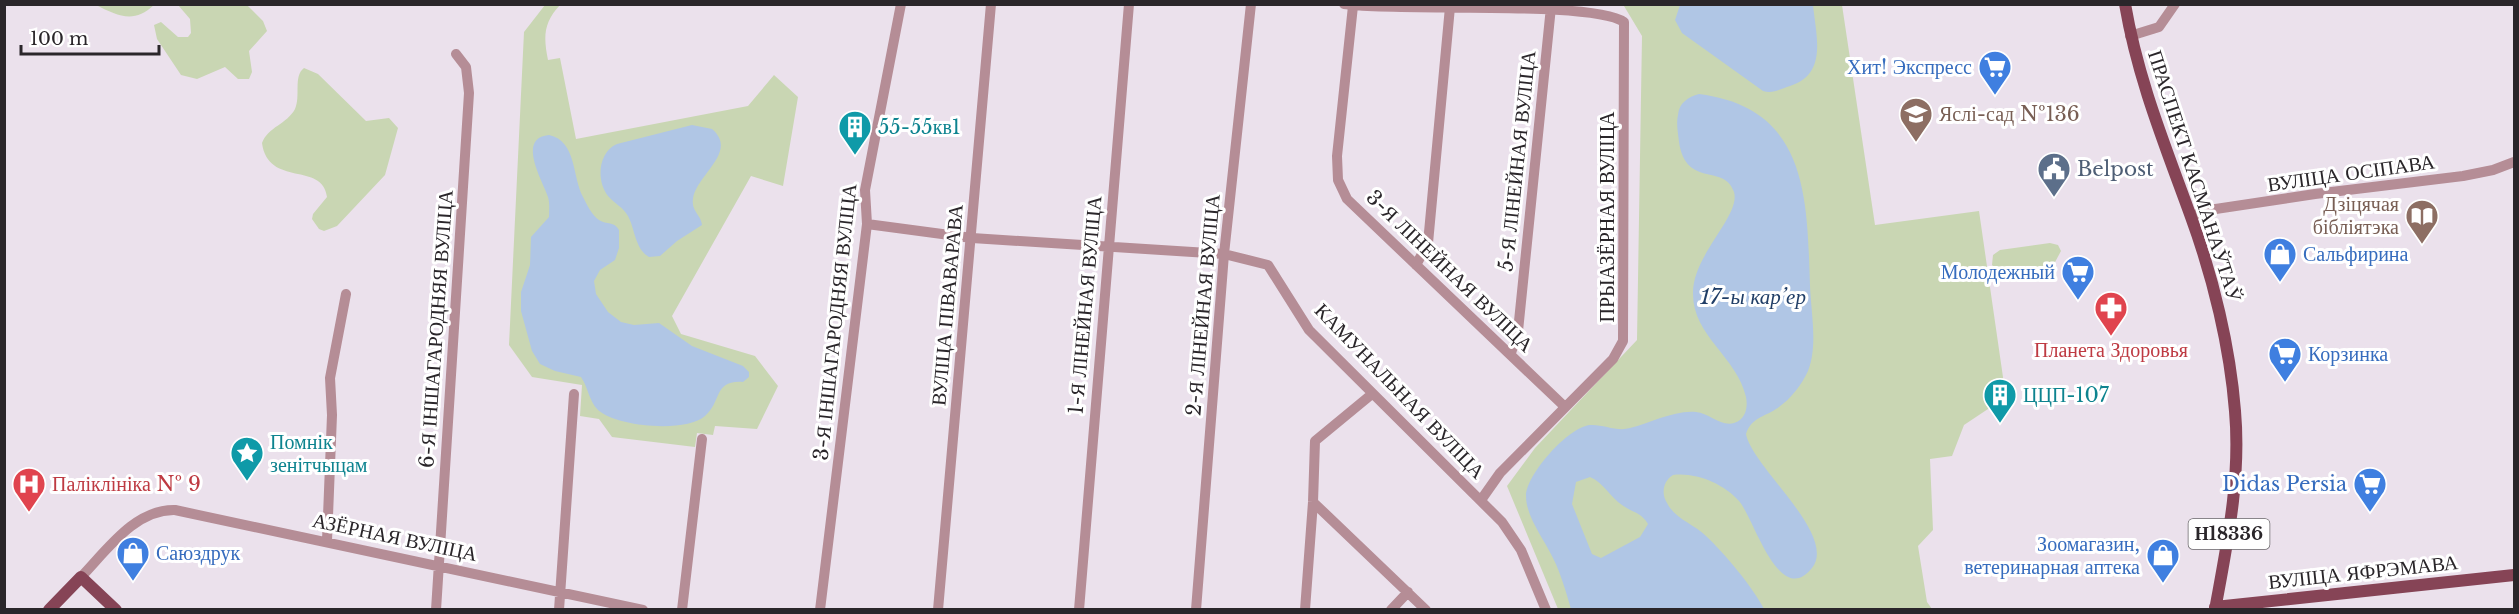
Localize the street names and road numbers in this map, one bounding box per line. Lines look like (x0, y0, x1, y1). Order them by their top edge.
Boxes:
street label: ПРАСПЕКТ КАСМАНАЎТАЎ (2143, 47, 2247, 306)
street label: 5-Я ЛІНЕЙНАЯ ВУЛІЦА (1493, 49, 1541, 273)
street label: ПРЫАЗЁРНАЯ ВУЛІЦА (1595, 111, 1619, 323)
street label: ВУЛІЦА ОСІПАВА (2266, 149, 2437, 197)
street label: 3-Я ІНШАГАРОДНЯЯ ВУЛІЦА (809, 182, 862, 462)
street label: 3-Я ЛІНЕЙНАЯ ВУЛІЦА (1362, 185, 1539, 357)
street label: 6-Я ІНШАГАРОДНЯЯ ВУЛІЦА (414, 189, 458, 469)
street label: 2-Я ЛІНЕЙНАЯ ВУЛІЦА (1181, 192, 1225, 417)
street label: 1-Я ЛІНЕЙНАЯ ВУЛІЦА (1063, 194, 1107, 415)
street label: ВУЛІЦА ПІВАВАРАВА (926, 203, 968, 407)
street label: КАМУНАЛЬНАЯ ВУЛІЦА (1310, 298, 1490, 484)
street label: АЗЁРНАЯ ВУЛІЦА (310, 508, 480, 566)
road number: Н18336 (2188, 519, 2270, 549)
street label: ВУЛІЦА ЯФРЭМАВА (2267, 550, 2460, 594)

